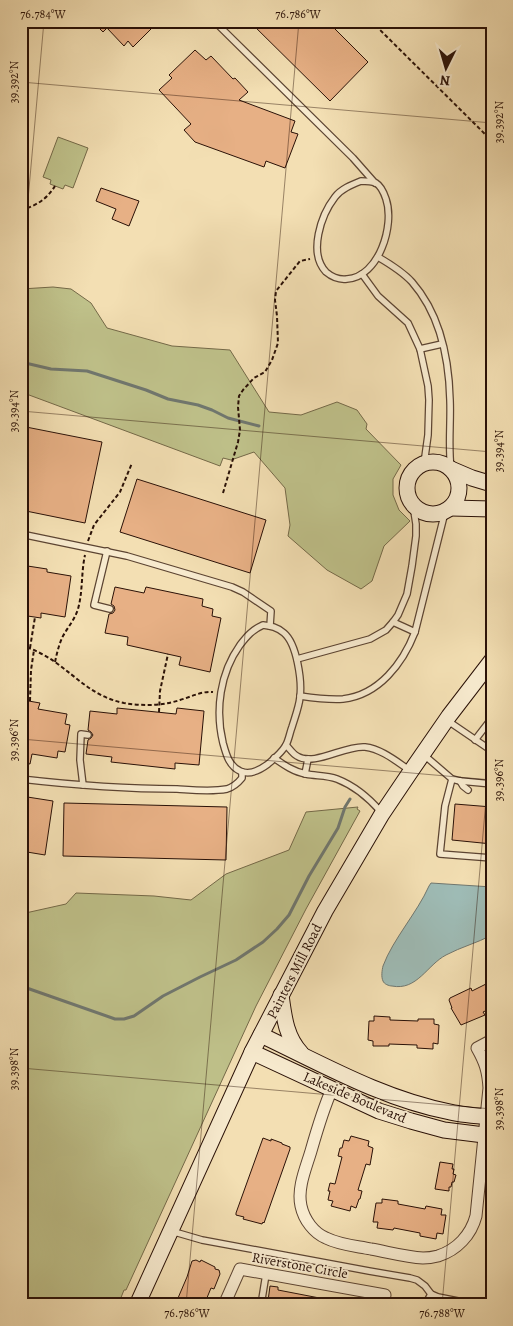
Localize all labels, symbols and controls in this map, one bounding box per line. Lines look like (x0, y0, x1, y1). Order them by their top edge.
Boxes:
text: 76.784°W (20, 6, 66, 22)
text: 76.786°W (275, 6, 322, 22)
north arrow (420, 42, 470, 92)
text: 39.392°N (6, 60, 22, 103)
text: N (439, 71, 451, 90)
text: 39.392°N (491, 100, 507, 143)
text: 39.394°N (6, 390, 22, 432)
text: 39.394°N (491, 430, 507, 472)
text: 39.396°N (6, 718, 22, 761)
text: 39.396°N (491, 758, 507, 801)
street label: Painters Mill Road (262, 920, 327, 1022)
text: 39.398°N (6, 1047, 22, 1090)
street label: Lakeside Boulevard (300, 1067, 410, 1128)
text: 39.398°N (491, 1087, 507, 1130)
street label: Riverstone Circle (250, 1248, 349, 1283)
text: 76.786°W (164, 1305, 211, 1321)
text: 76.788°W (419, 1305, 466, 1321)

